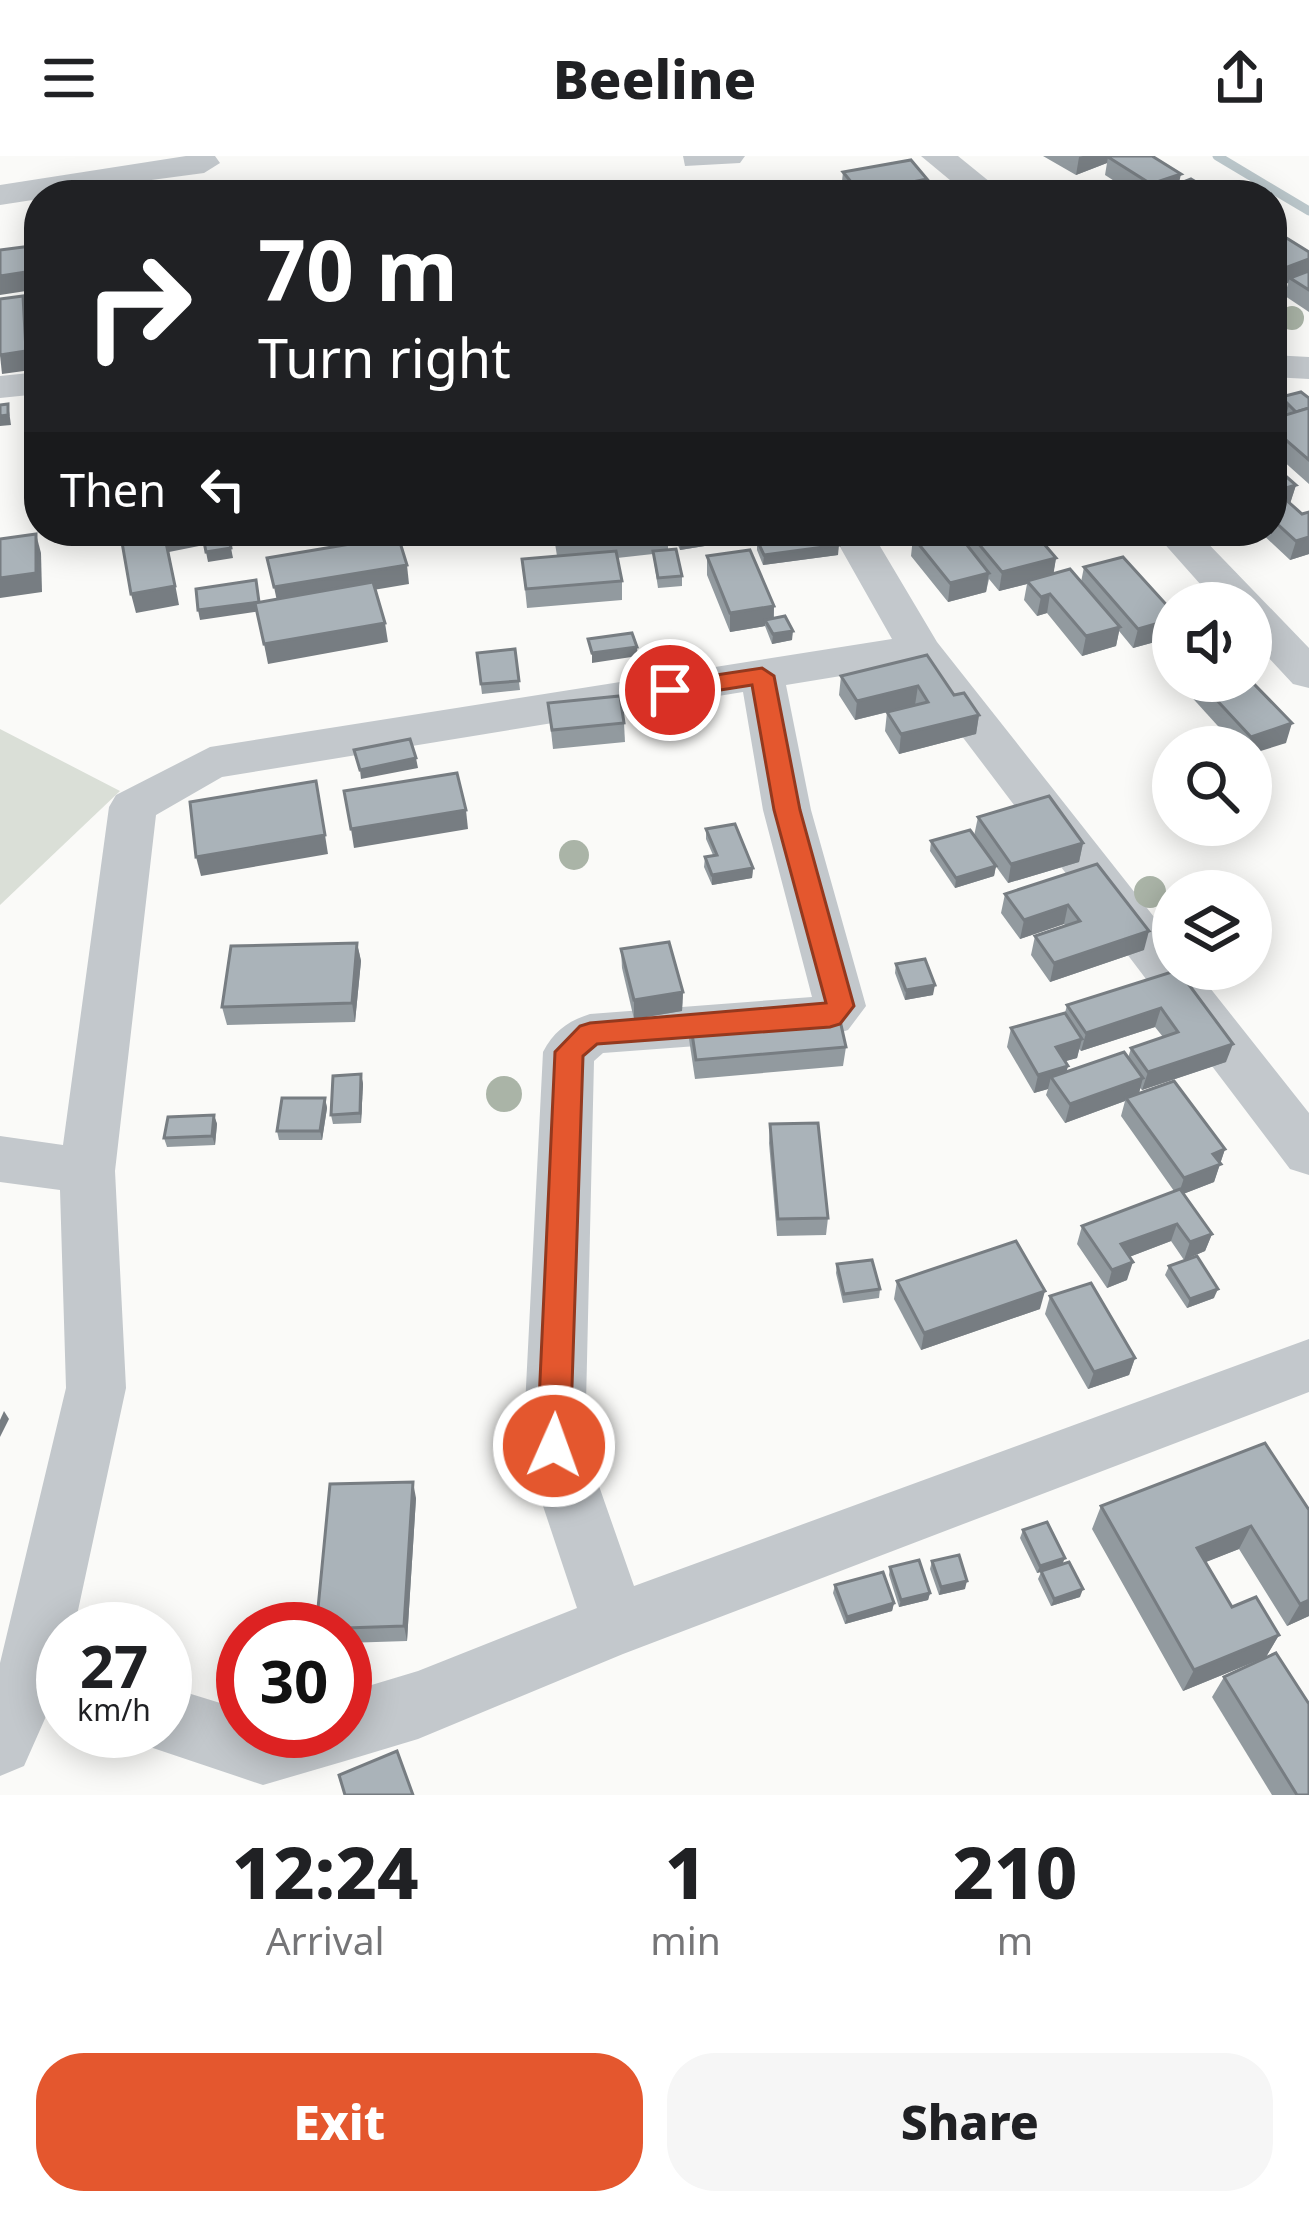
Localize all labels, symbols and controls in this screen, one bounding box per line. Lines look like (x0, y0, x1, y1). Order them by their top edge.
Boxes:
text: Beeline (553, 41, 756, 115)
icon: menu (36, 45, 102, 111)
icon: share (1207, 45, 1273, 111)
text: 70 m (258, 211, 458, 326)
icon: right (60, 228, 216, 384)
text: Turn right (258, 320, 511, 394)
icon: left (190, 456, 256, 522)
text: Then (60, 459, 166, 520)
map controls (1152, 582, 1272, 990)
button: sound (1152, 582, 1272, 702)
pin (619, 639, 721, 741)
icon: arrive (637, 657, 703, 723)
button: search (1152, 726, 1272, 846)
button: layers (1152, 870, 1272, 990)
position arrow (491, 1383, 617, 1509)
speed limit sign: 30 (216, 1602, 372, 1758)
text: 27 (80, 1624, 148, 1706)
text: km/h (77, 1689, 151, 1730)
text: 12:24 (232, 1822, 419, 1920)
text: 1 (665, 1822, 706, 1920)
text: 210 (953, 1822, 1077, 1920)
text: Arrival (266, 1913, 385, 1966)
text: min (650, 1913, 721, 1966)
text: m (997, 1913, 1033, 1966)
button: Exit (36, 2053, 643, 2191)
button: Share (667, 2053, 1273, 2191)

